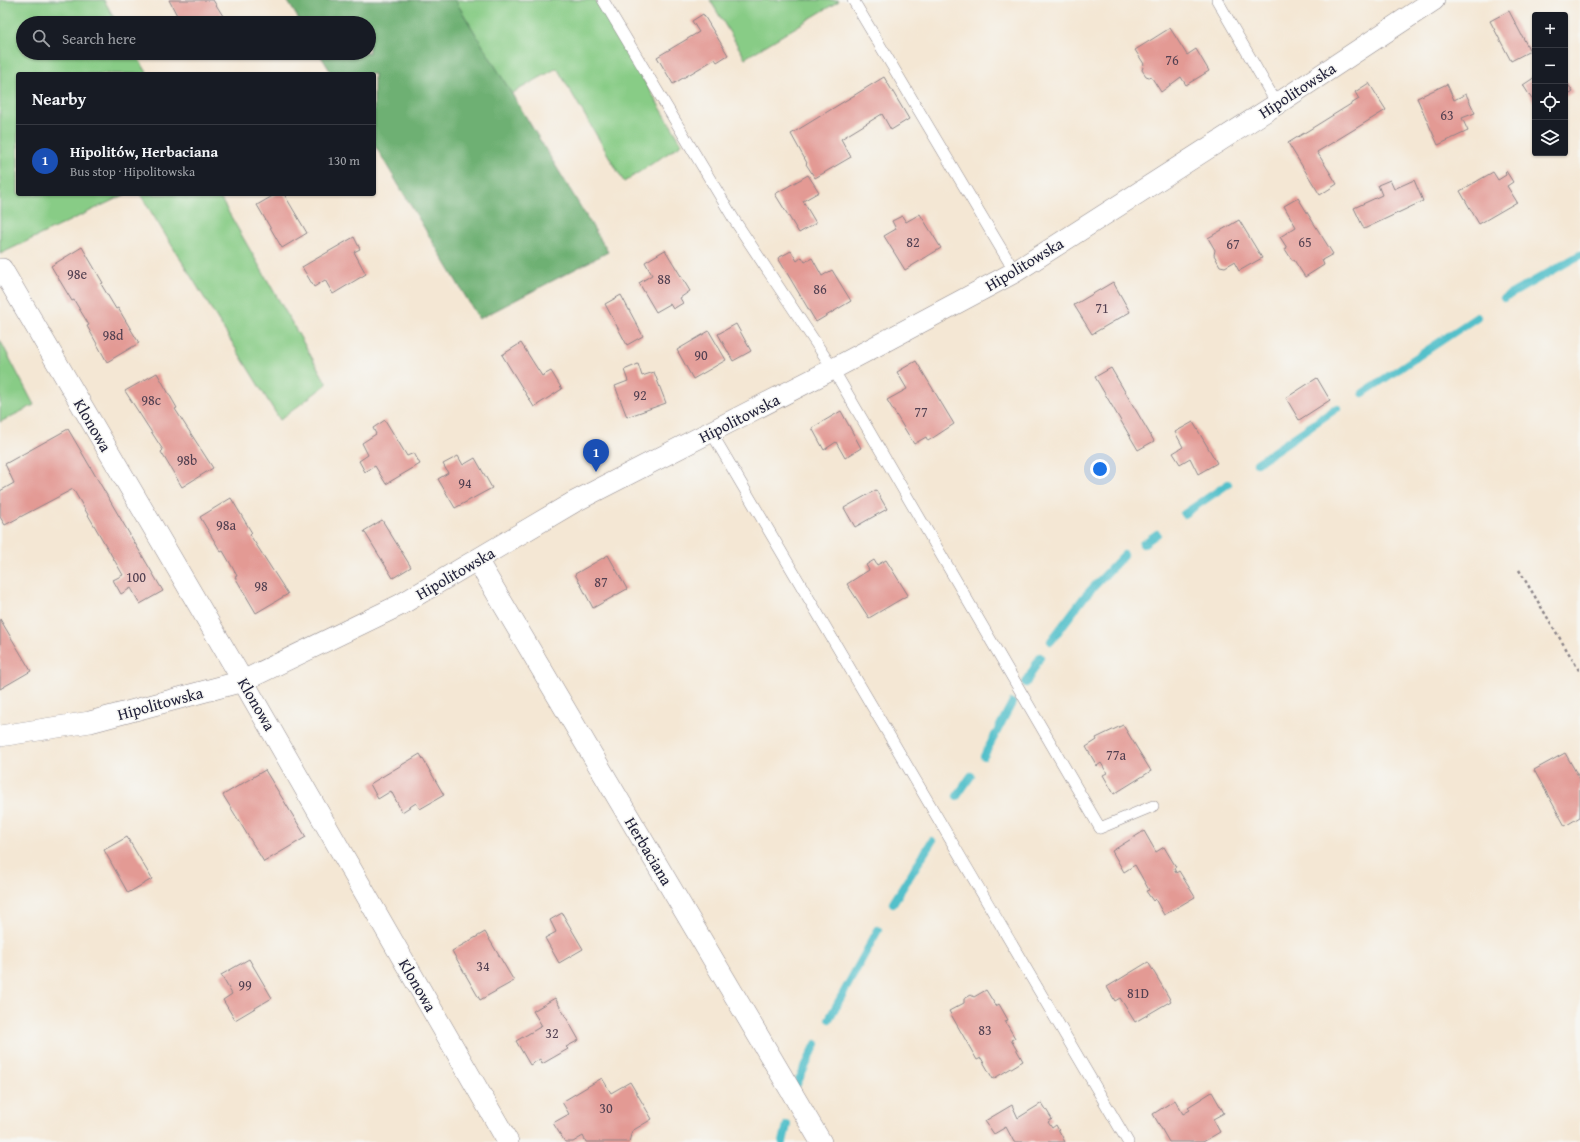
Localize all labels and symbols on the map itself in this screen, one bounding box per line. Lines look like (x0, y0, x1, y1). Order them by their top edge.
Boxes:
house number: 76 (1165, 50, 1179, 70)
street label: Hipolitowska (1254, 56, 1341, 124)
house number: 63 (1440, 105, 1454, 125)
street label: Hipolitowska (980, 231, 1068, 297)
house number: 82 (906, 232, 920, 252)
house number: 65 (1298, 232, 1312, 252)
house number: 67 (1226, 234, 1240, 254)
house number: 98e (67, 264, 87, 284)
house number: 88 (657, 269, 671, 289)
house number: 86 (813, 279, 827, 299)
house number: 71 (1095, 298, 1109, 318)
house number: 98d (103, 325, 124, 345)
house number: 90 (694, 345, 708, 365)
house number: 92 (633, 385, 647, 405)
street label: Hipolitowska (694, 387, 784, 449)
house number: 98c (141, 390, 161, 410)
street label: Klonowa (68, 394, 118, 456)
house number: 77 (914, 402, 928, 422)
pin: 1 (583, 439, 609, 472)
house number: 98b (177, 450, 197, 470)
your location (1090, 459, 1110, 479)
house number: 94 (458, 473, 472, 493)
house number: 98a (216, 515, 236, 535)
street label: Hipolitowska (411, 540, 499, 605)
house number: 100 (126, 567, 146, 587)
house number: 87 (594, 572, 608, 592)
house number: 98 (254, 576, 268, 596)
street label: Klonowa (232, 673, 282, 735)
street label: Hipolitowska (114, 680, 206, 726)
house number: 77a (1106, 745, 1126, 765)
street label: Herbaciana (619, 812, 679, 890)
street label: Klonowa (393, 954, 443, 1016)
house number: 34 (476, 956, 490, 976)
house number: 99 (238, 975, 252, 995)
house number: 81D (1127, 983, 1149, 1003)
house number: 83 (978, 1020, 992, 1040)
house number: 32 (545, 1023, 559, 1043)
house number: 30 (599, 1098, 613, 1118)

